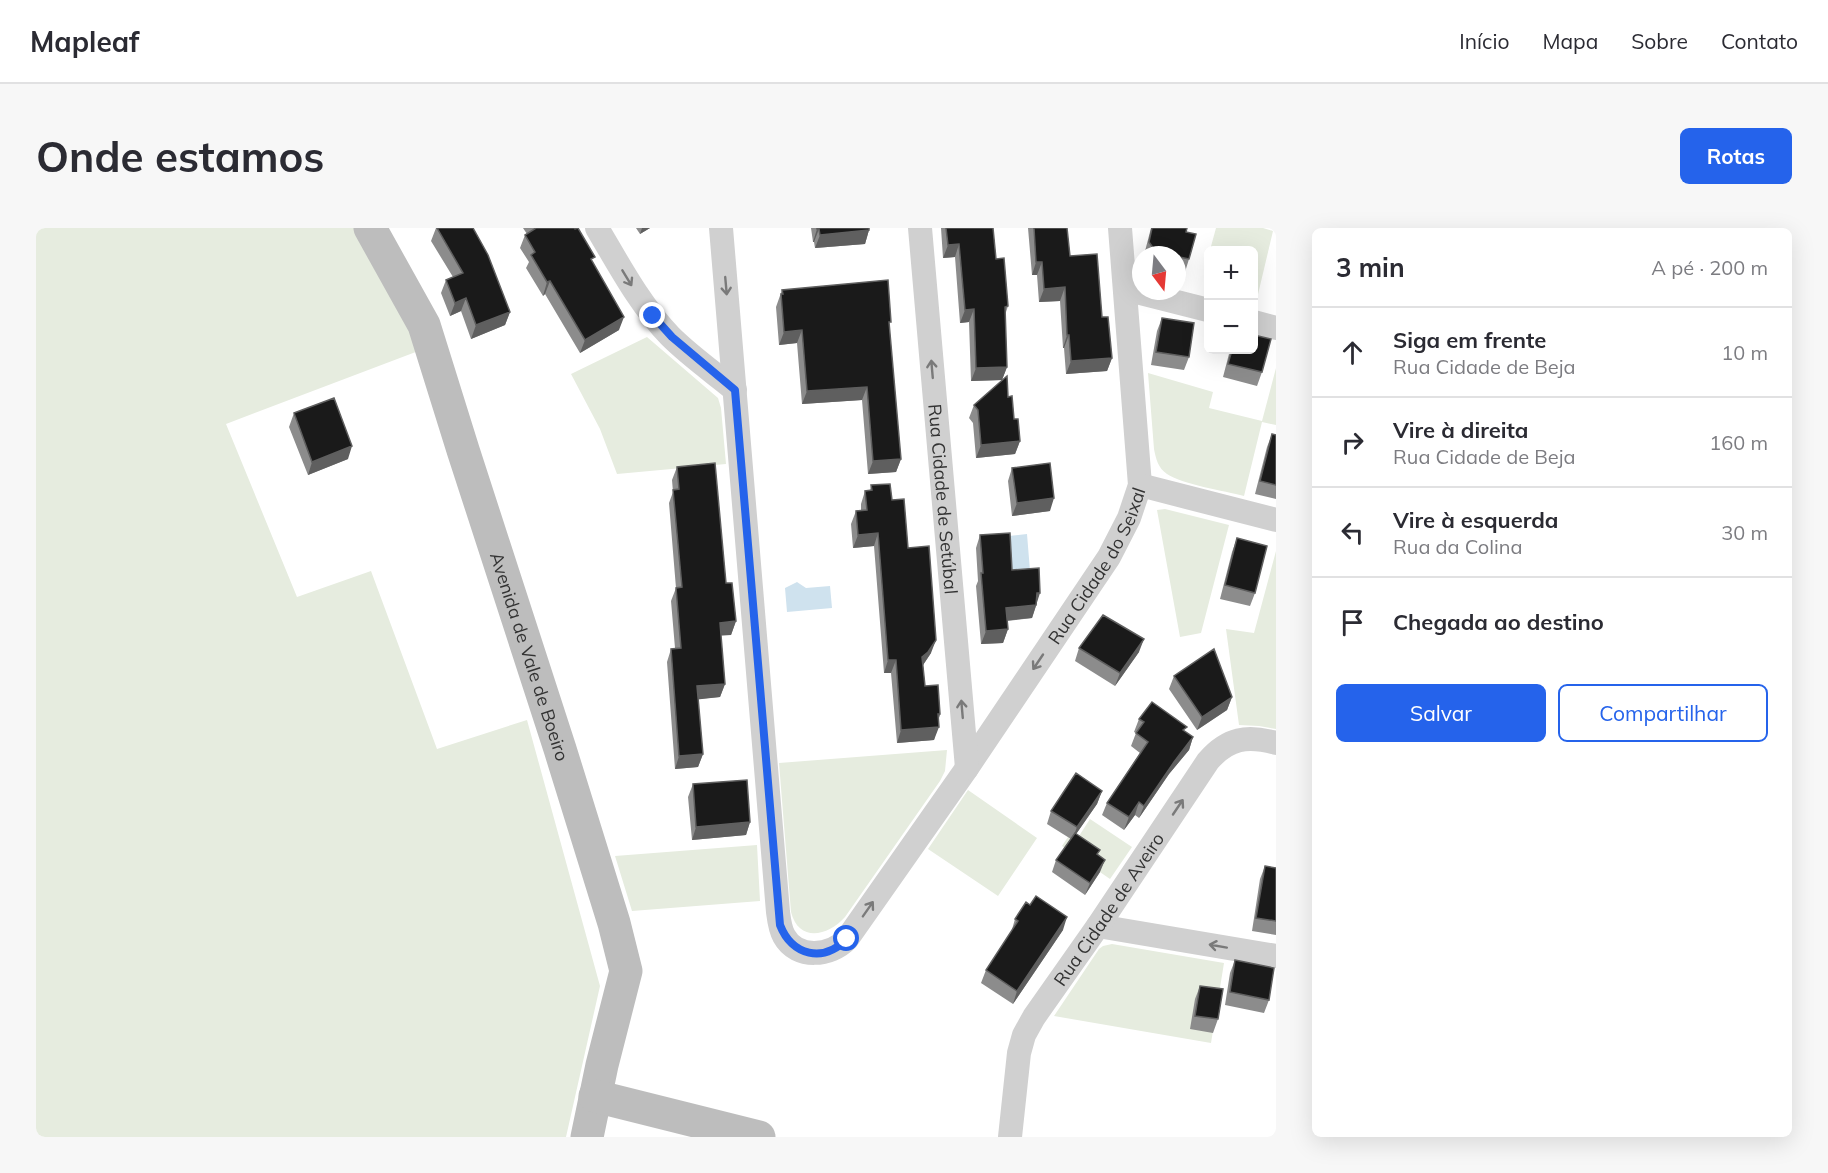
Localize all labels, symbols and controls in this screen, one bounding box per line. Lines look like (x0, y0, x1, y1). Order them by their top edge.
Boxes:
text: Mapleaf (30, 24, 139, 59)
text: Início (1459, 28, 1509, 54)
text: Mapa (1542, 28, 1598, 54)
text: Sobre (1631, 28, 1688, 54)
text: Contato (1721, 28, 1798, 54)
button: Rotas (1680, 128, 1792, 184)
text: Onde estamos (36, 130, 324, 183)
north arrow (1132, 246, 1186, 300)
map controls (1204, 246, 1258, 354)
button: + (1204, 246, 1258, 300)
text: 3 min (1336, 251, 1405, 284)
text: A pé · 200 m (1651, 255, 1768, 280)
one-way arrow (622, 269, 634, 286)
one-way arrow (721, 276, 732, 296)
button: − (1204, 300, 1258, 354)
route end (639, 302, 665, 328)
text: Siga em frente (1393, 326, 1546, 354)
icon: ahead (1336, 336, 1369, 369)
text: 10 m (1721, 340, 1768, 365)
text: Rua Cidade de Beja (1393, 354, 1575, 379)
one-way arrow (926, 359, 937, 379)
street label: Rua Cidade de Setúbal (924, 403, 963, 595)
text: Vire à direita (1393, 416, 1528, 444)
icon: right (1336, 426, 1369, 459)
text: 160 m (1709, 430, 1768, 455)
text: Rua Cidade de Beja (1393, 444, 1575, 469)
street label: Rua Cidade do Seixal (1042, 484, 1150, 648)
text: Vire à esquerda (1393, 506, 1558, 534)
icon: left (1336, 516, 1369, 549)
text: 30 m (1721, 520, 1768, 545)
text: Rua da Colina (1393, 534, 1522, 559)
street label: Avenida de Vale de Boeiro (485, 549, 574, 764)
icon: arrive (1336, 606, 1369, 639)
text: Chegada ao destino (1393, 608, 1604, 636)
one-way arrow (1032, 653, 1044, 670)
button: Salvar (1336, 684, 1546, 742)
button: Compartilhar (1558, 684, 1768, 742)
one-way arrow (956, 700, 967, 720)
one-way arrow (1172, 800, 1184, 816)
street label: Rua Cidade de Aveiro (1048, 828, 1169, 990)
one-way arrow (862, 902, 874, 918)
route start (833, 925, 859, 951)
one-way arrow (1209, 940, 1229, 951)

